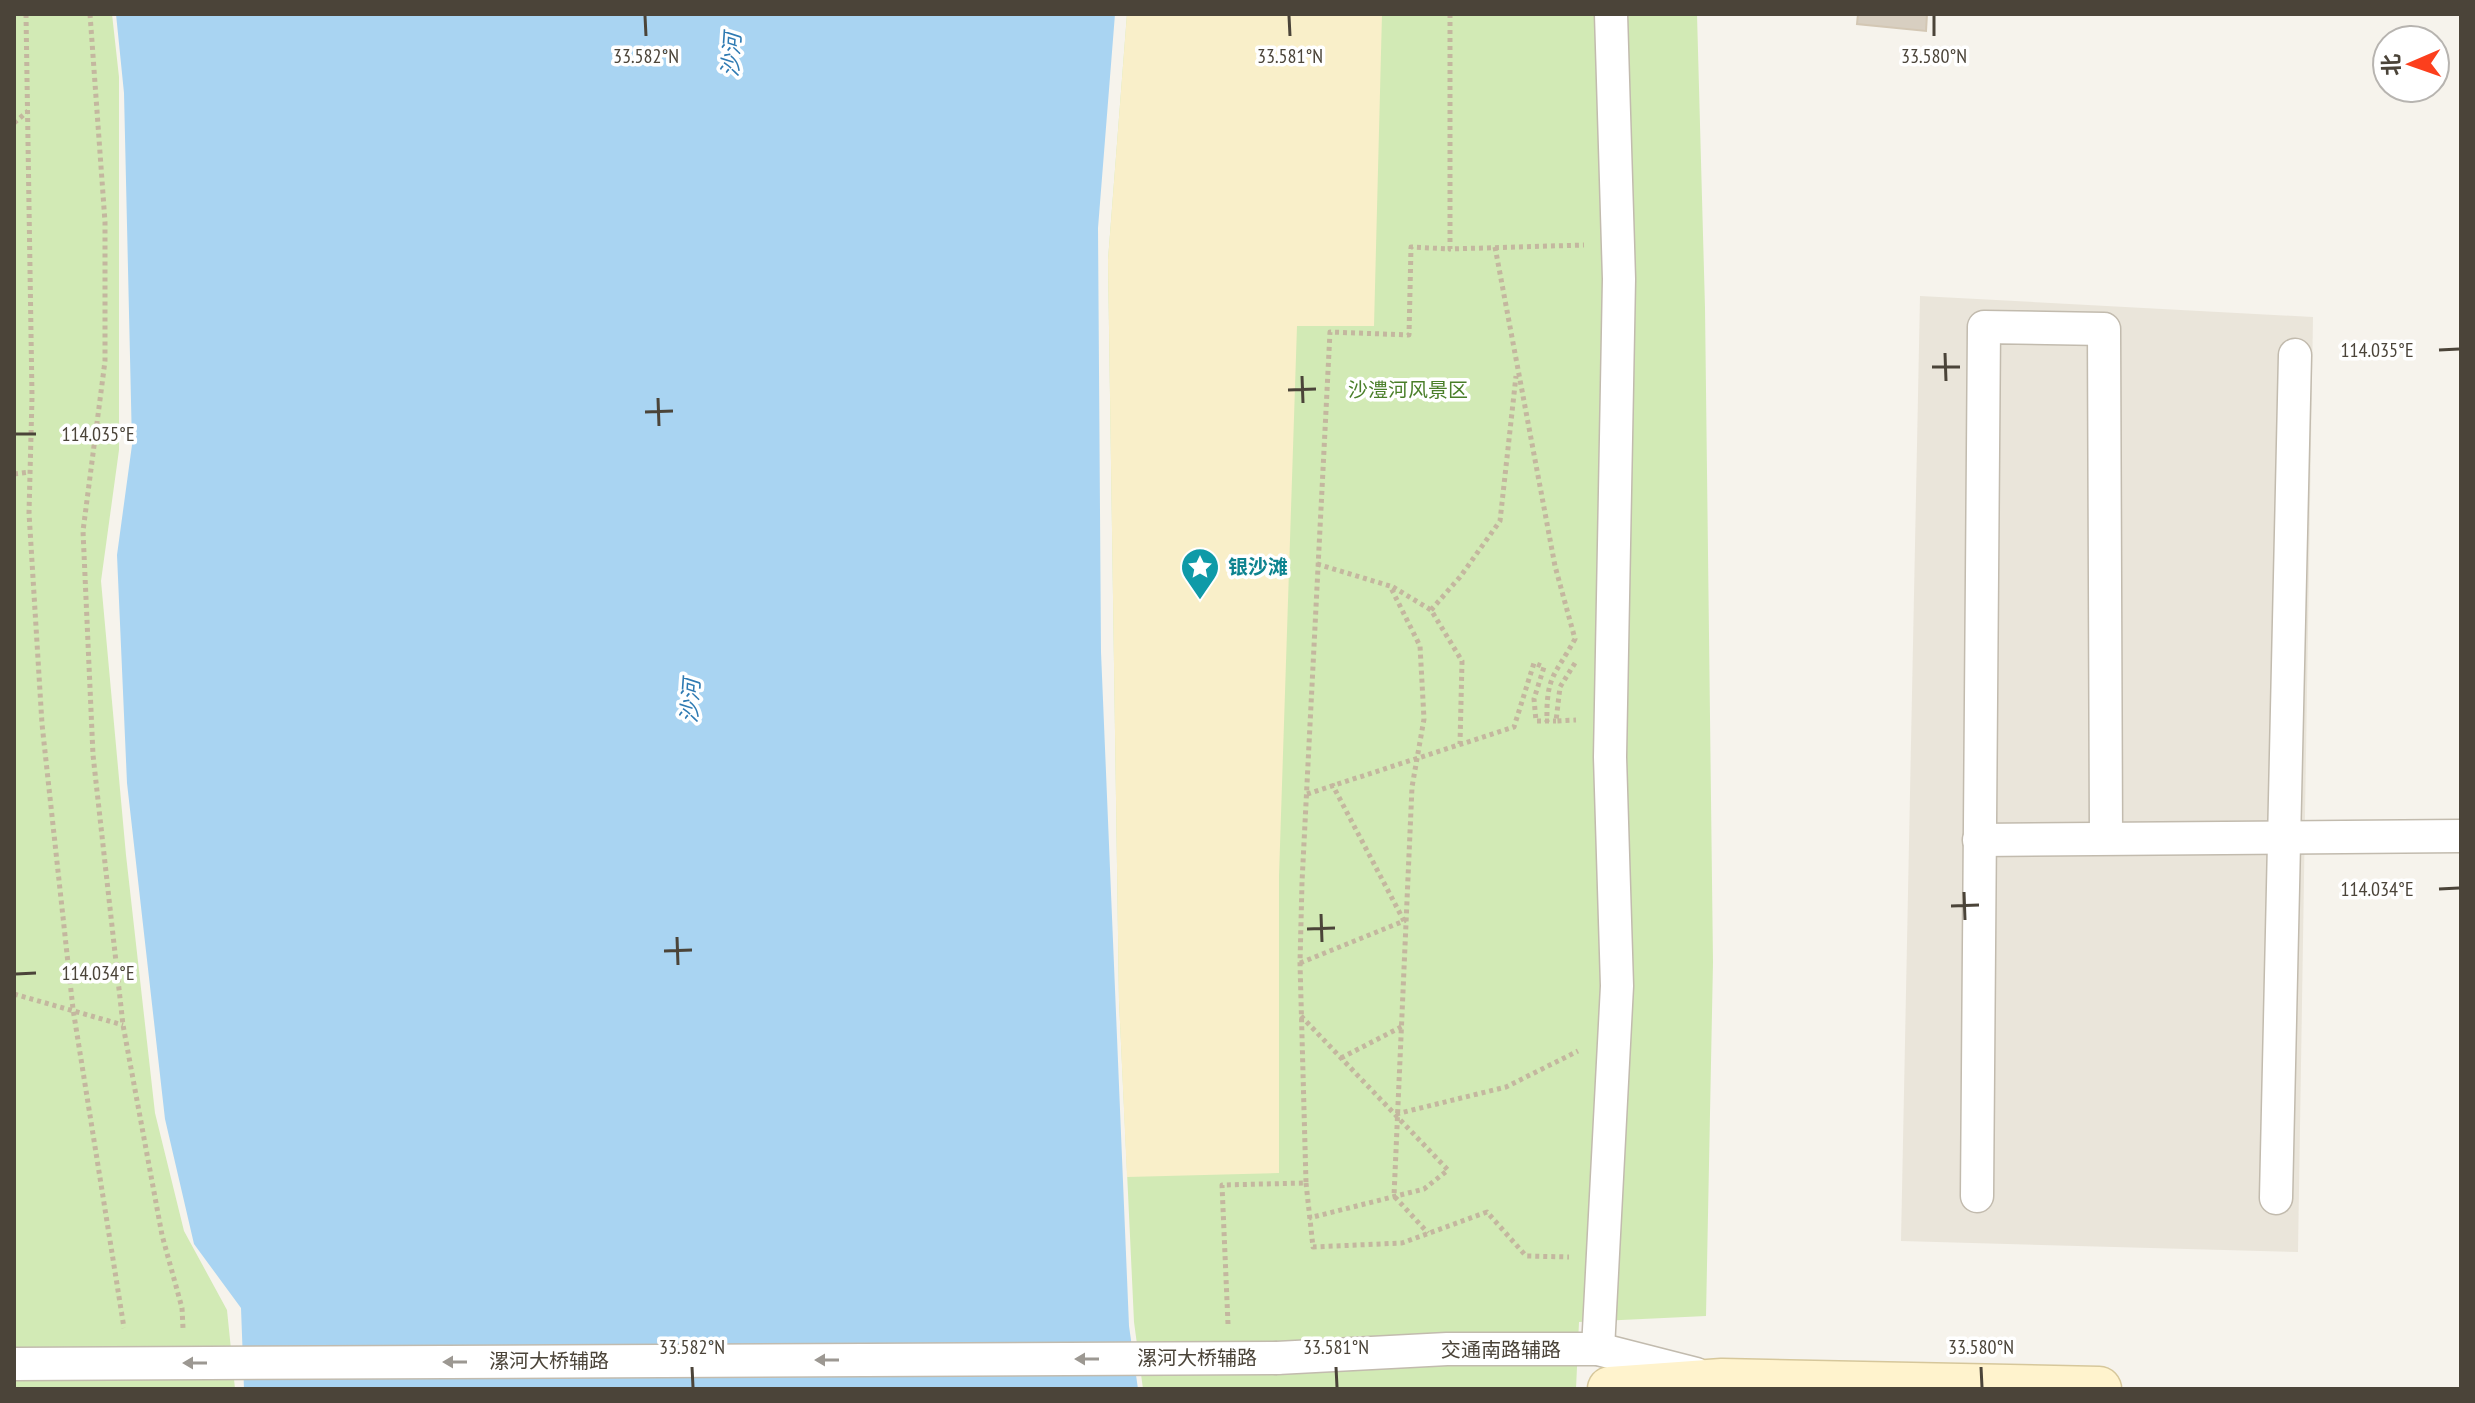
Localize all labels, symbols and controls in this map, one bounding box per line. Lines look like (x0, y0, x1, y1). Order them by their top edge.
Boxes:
north arrow (2371, 24, 2451, 104)
water label: 沙河 (715, 28, 747, 78)
text: 33.582°N (613, 43, 679, 69)
text: 33.581°N (1257, 43, 1323, 69)
text: 33.580°N (1901, 43, 1967, 69)
text: 北 (2377, 53, 2405, 76)
text: 114.035°E (2341, 337, 2413, 363)
park label: 沙澧河风景区 (1348, 377, 1468, 403)
text: 114.035°E (62, 421, 134, 447)
place icon: 银沙滩 (1179, 546, 1221, 601)
place label: 银沙滩 (1228, 554, 1288, 580)
water label: 沙河 (674, 674, 706, 724)
text: 114.034°E (2341, 876, 2413, 902)
text: 114.034°E (62, 960, 134, 986)
text: 33.582°N (659, 1334, 725, 1360)
text: 33.581°N (1303, 1334, 1369, 1360)
text: 33.580°N (1948, 1334, 2014, 1360)
street label: 交通南路辅路 (1441, 1337, 1561, 1363)
street label: 漯河大桥辅路 (1137, 1345, 1257, 1371)
street label: 漯河大桥辅路 (489, 1348, 609, 1374)
one-way arrow (1074, 1353, 1099, 1365)
one-way arrow (814, 1354, 839, 1366)
one-way arrow (442, 1356, 467, 1368)
one-way arrow (182, 1357, 207, 1369)

